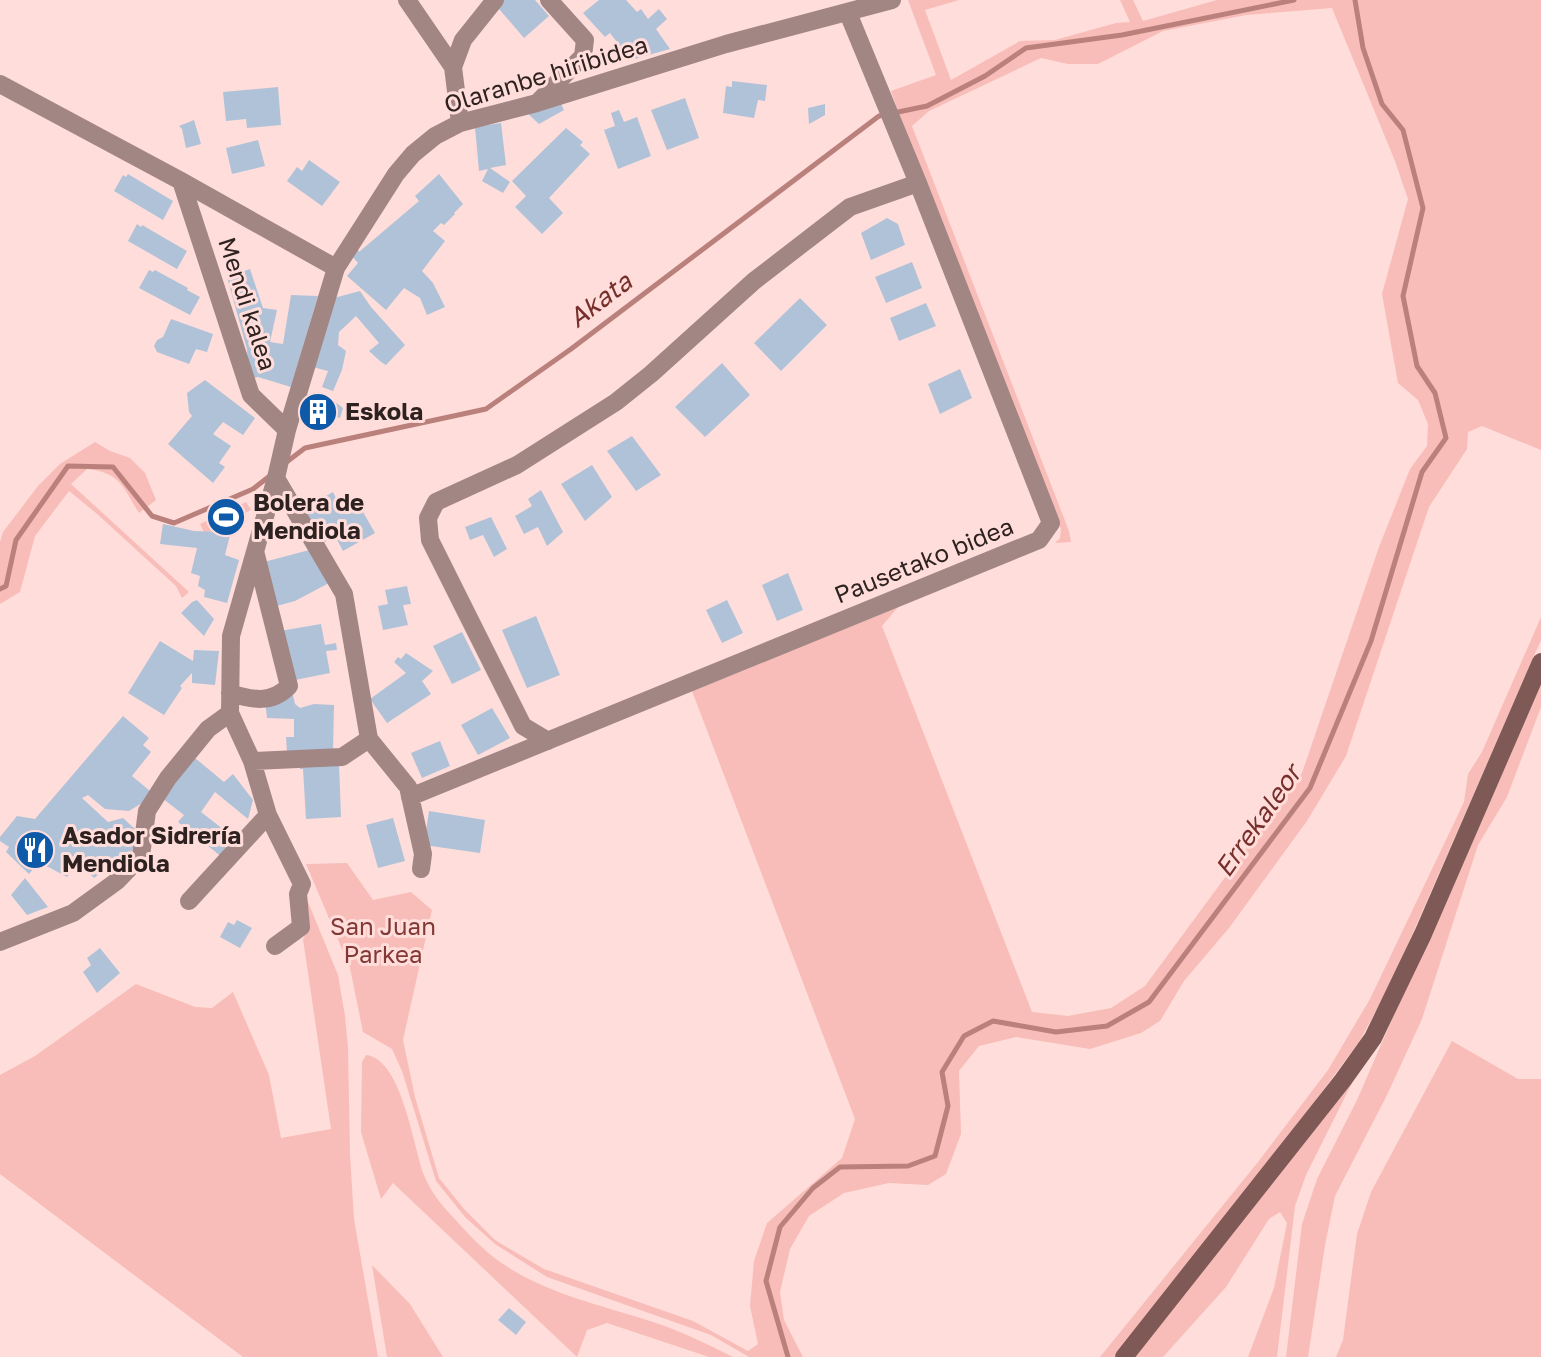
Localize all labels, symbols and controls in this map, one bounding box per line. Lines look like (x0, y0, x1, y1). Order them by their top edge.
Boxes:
street label: Olaranbe hiribidea (440, 29, 651, 118)
street label: Mendi kalea (213, 233, 284, 374)
water label: Akata (562, 265, 639, 333)
building icon: Eskola (297, 391, 339, 433)
place label: Eskola (345, 396, 423, 425)
place label: Bolera de Mendiola (253, 487, 364, 544)
sports icon: Bolera de Mendiola (205, 496, 247, 538)
street label: Pausetako bidea (830, 511, 1017, 609)
water label: Errekaleor (1208, 756, 1309, 882)
place label: Asador Sidrería Mendiola (62, 820, 241, 877)
restaurant icon: Asador Sidrería Mendiola (14, 829, 56, 871)
park label: San Juan Parkea (330, 911, 436, 968)

